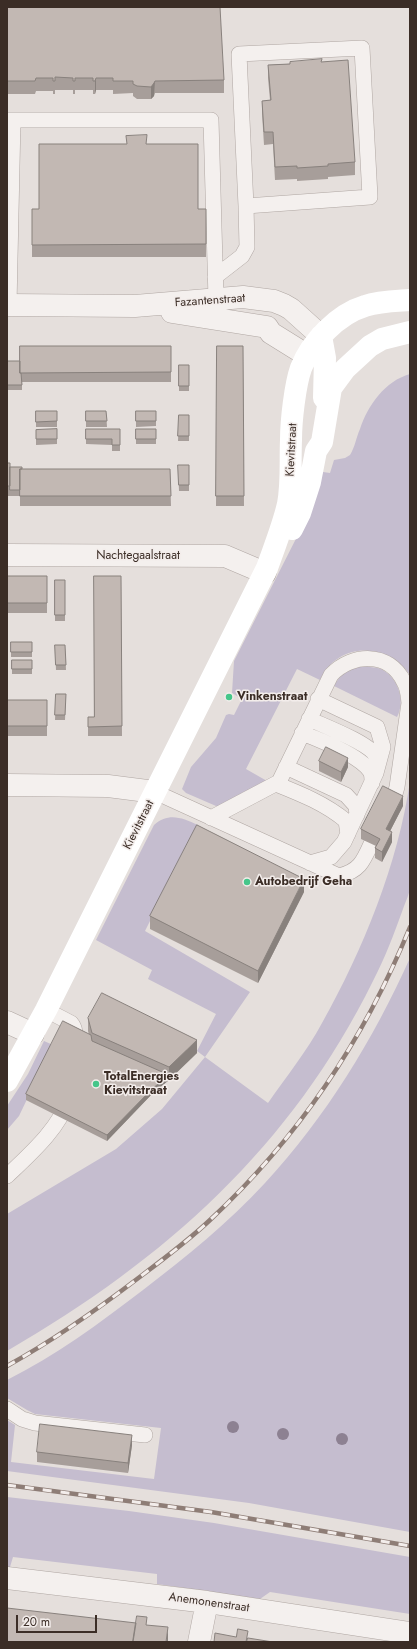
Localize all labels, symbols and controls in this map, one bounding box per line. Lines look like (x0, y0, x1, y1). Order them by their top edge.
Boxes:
street label: Fazantenstraat (174, 291, 246, 311)
street label: Kievitstraat (283, 423, 301, 477)
street label: Nachtegaalstraat (96, 549, 180, 563)
place label: Vinkenstraat (237, 690, 308, 704)
marker: Vinkenstraat (224, 692, 234, 702)
street label: Kievitstraat (120, 798, 158, 852)
place label: Autobedrijf Geha (255, 875, 352, 889)
marker: Autobedrijf Geha (242, 877, 252, 887)
place label: TotalEnergies Kievitstraat (104, 1070, 179, 1098)
marker: TotalEnergies Kievitstraat (91, 1079, 101, 1089)
street label: Anemonenstraat (168, 1590, 250, 1616)
scale bar (18, 1607, 99, 1633)
text: 20 m (23, 1613, 50, 1631)

